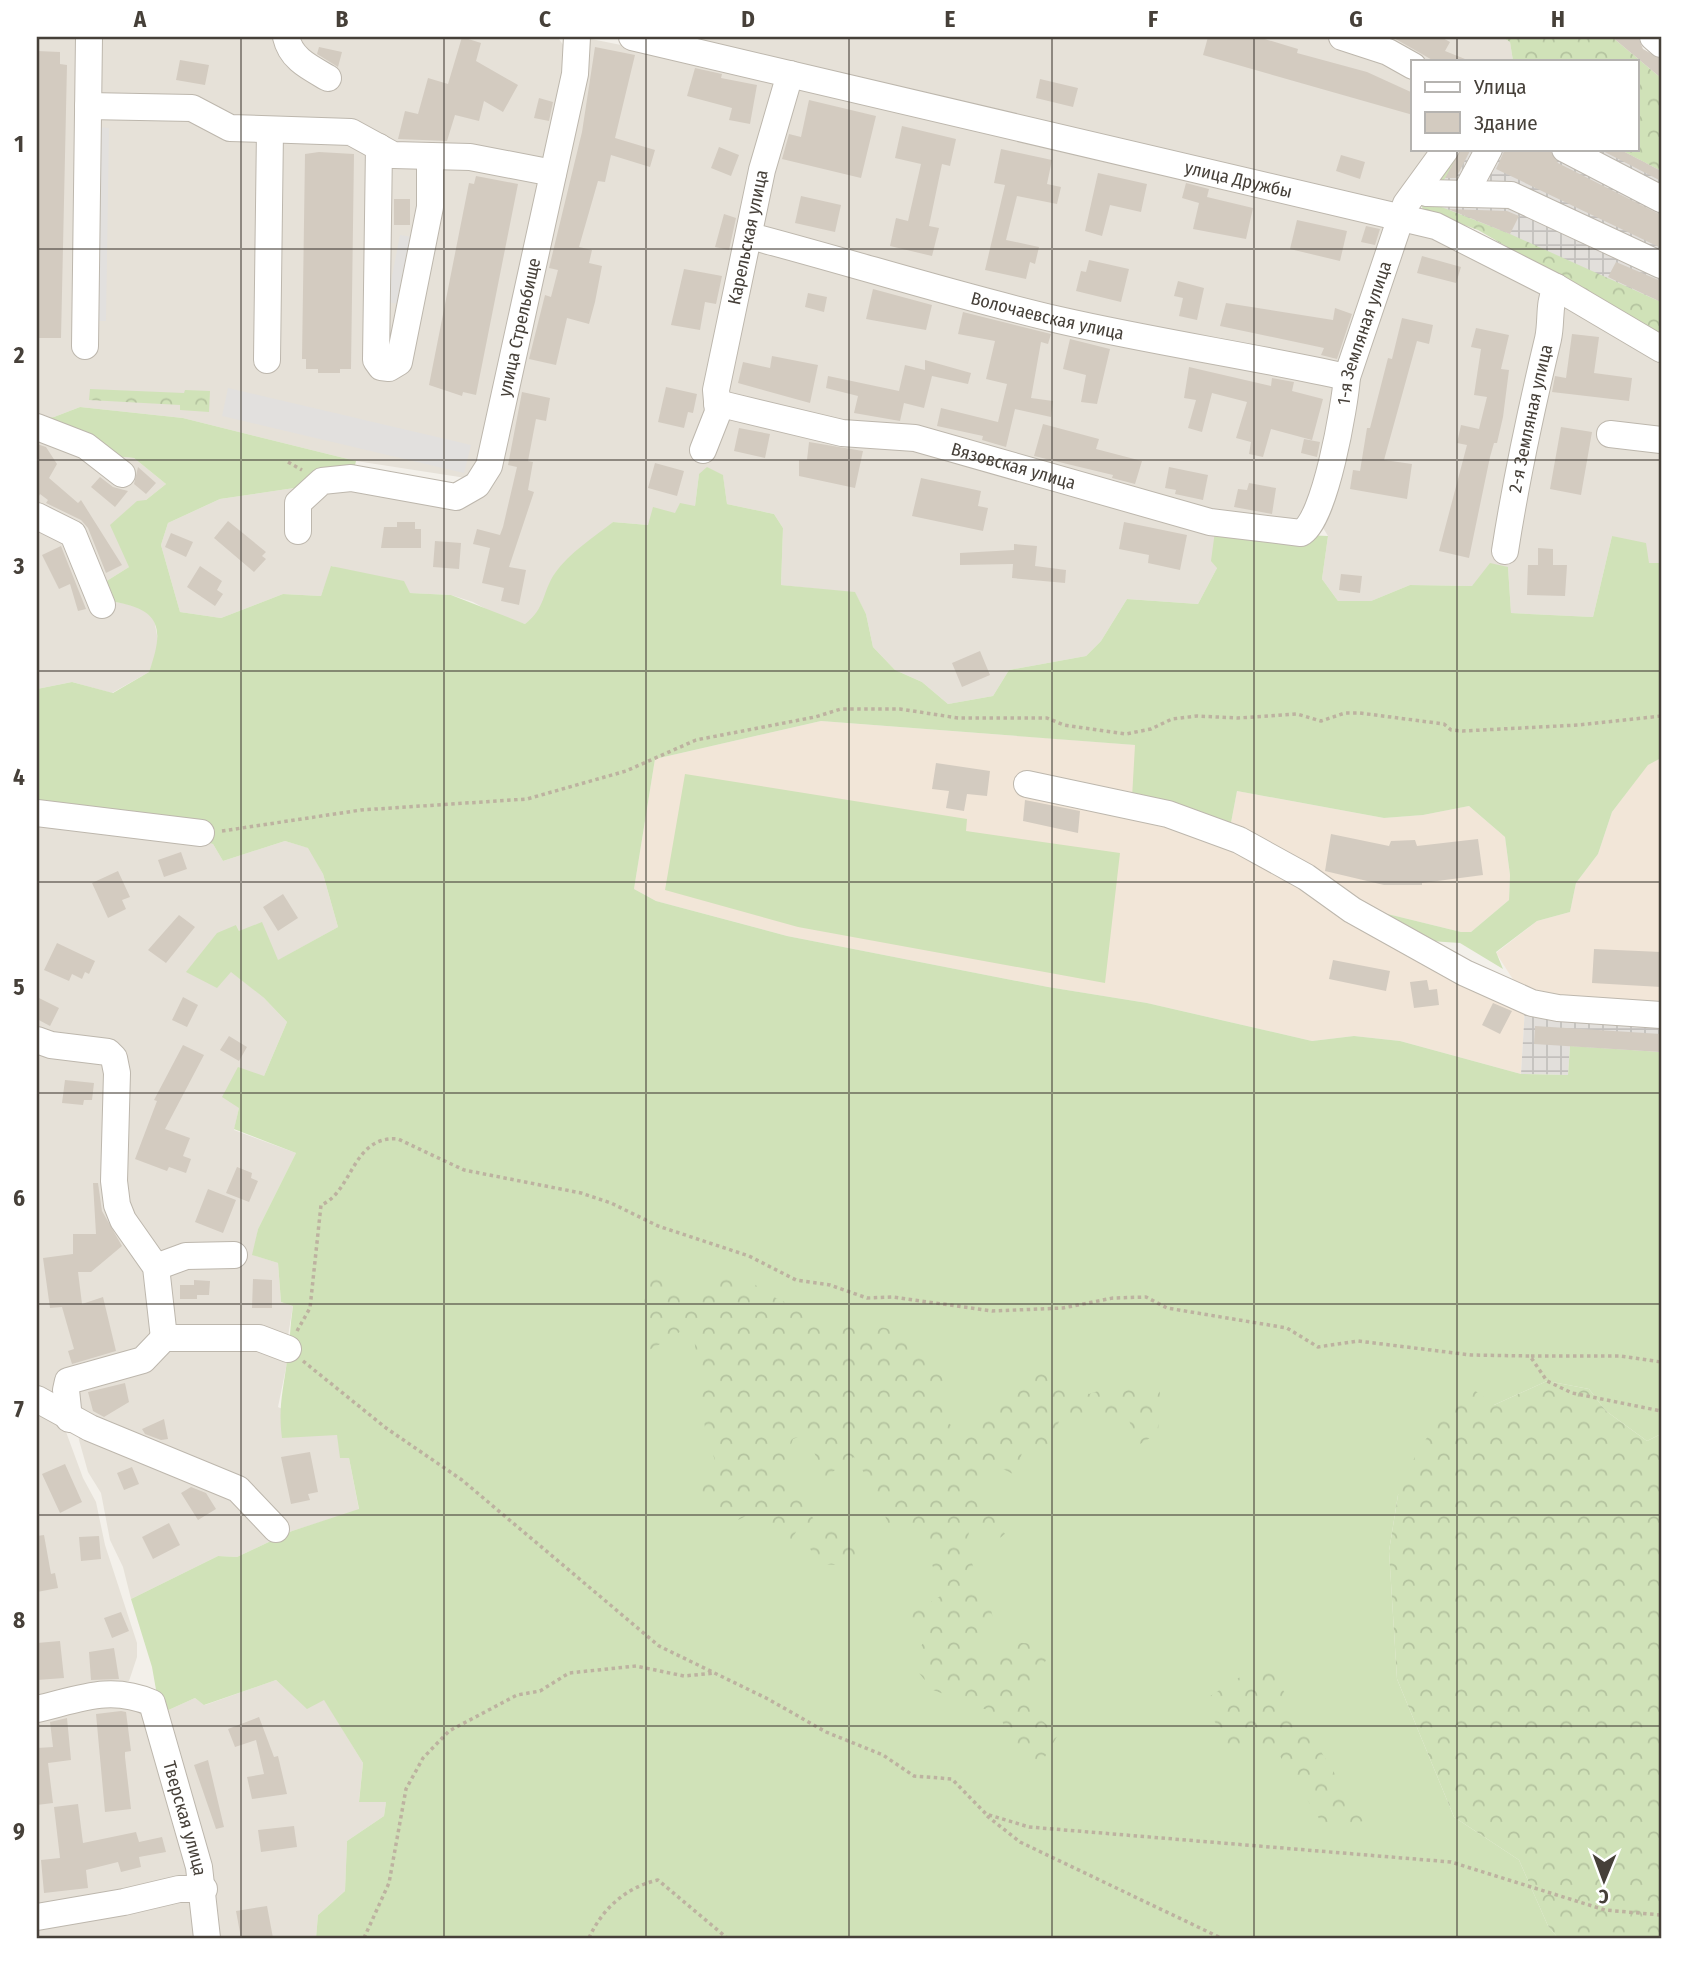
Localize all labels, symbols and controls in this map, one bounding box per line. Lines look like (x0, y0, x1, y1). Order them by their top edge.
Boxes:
text: A (133, 5, 147, 33)
text: B (336, 5, 349, 33)
text: C (539, 5, 551, 33)
text: D (741, 5, 755, 33)
text: E (945, 5, 956, 33)
text: F (1148, 5, 1158, 33)
text: G (1349, 5, 1363, 33)
text: H (1551, 5, 1565, 33)
legend (1411, 60, 1638, 150)
text: Улица (1473, 74, 1527, 100)
text: Здание (1474, 110, 1538, 136)
text: 1 (14, 130, 24, 158)
street label: улица Дружбы (1183, 156, 1294, 203)
street label: Карельская улица (723, 168, 773, 307)
street label: улица Стрельбище (494, 256, 545, 399)
street label: 1-я Земляная улица (1332, 258, 1396, 407)
street label: Волочаевская улица (968, 287, 1126, 345)
text: 2 (13, 341, 25, 369)
street label: 2-я Земляная улица (1504, 342, 1557, 494)
street label: Вязовская улица (949, 438, 1078, 494)
text: 3 (13, 552, 25, 580)
text: 4 (13, 763, 25, 791)
text: 5 (13, 973, 25, 1001)
text: 6 (13, 1184, 25, 1212)
text: 7 (14, 1395, 24, 1423)
text: 8 (13, 1606, 25, 1634)
street label: Тверская улица (158, 1759, 211, 1877)
text: 9 (13, 1817, 25, 1845)
north arrow (1568, 1846, 1638, 1916)
text: С (1598, 1885, 1609, 1908)

